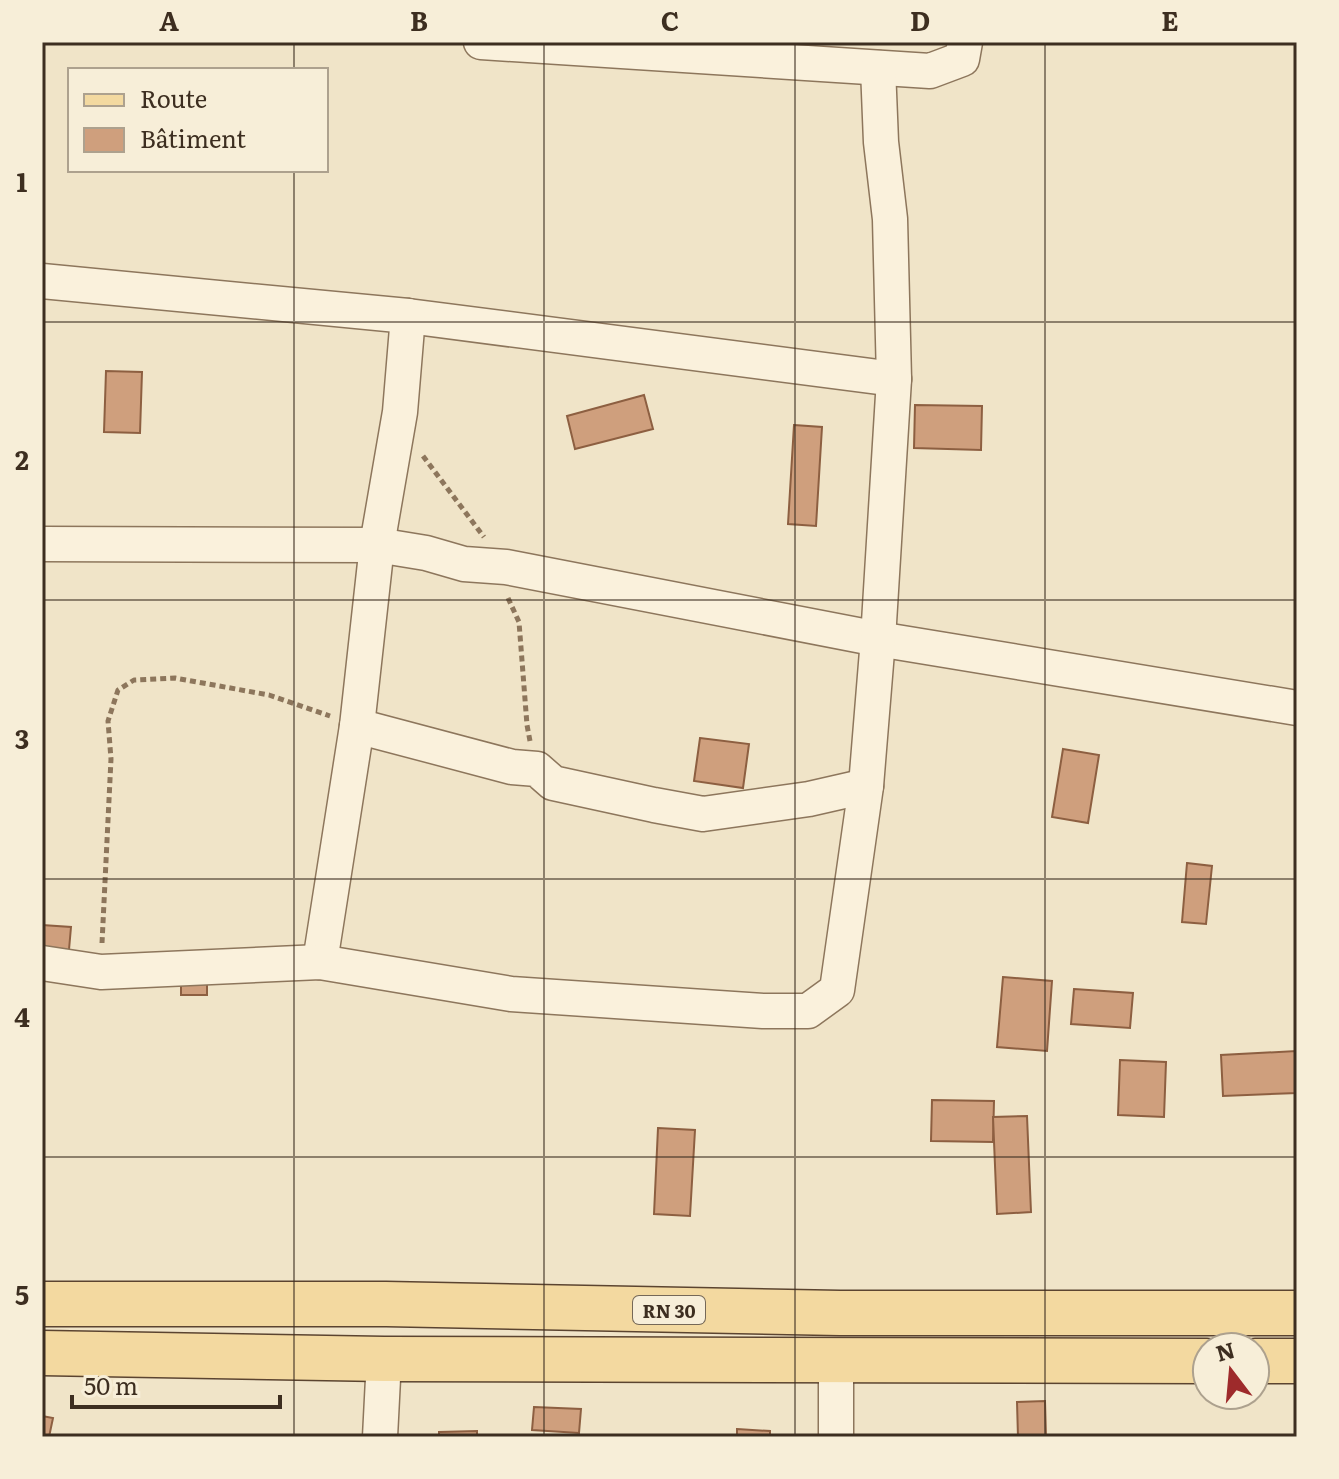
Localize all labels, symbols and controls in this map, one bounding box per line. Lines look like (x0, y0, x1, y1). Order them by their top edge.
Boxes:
text: A (159, 0, 179, 39)
text: B (410, 0, 428, 39)
text: C (661, 0, 679, 39)
text: D (910, 0, 930, 39)
text: E (1161, 0, 1179, 39)
legend (68, 68, 328, 172)
text: Route (140, 80, 207, 115)
text: Bâtiment (140, 120, 246, 155)
text: 1 (17, 161, 28, 200)
text: 2 (15, 439, 29, 478)
text: 3 (15, 718, 29, 757)
text: 4 (14, 996, 30, 1035)
text: 5 (15, 1274, 29, 1313)
road number: RN 30 (633, 1296, 705, 1324)
north arrow (1191, 1331, 1271, 1411)
text: N (1212, 1332, 1238, 1369)
scale bar (72, 1359, 280, 1409)
text: 50 m (84, 1367, 138, 1402)

